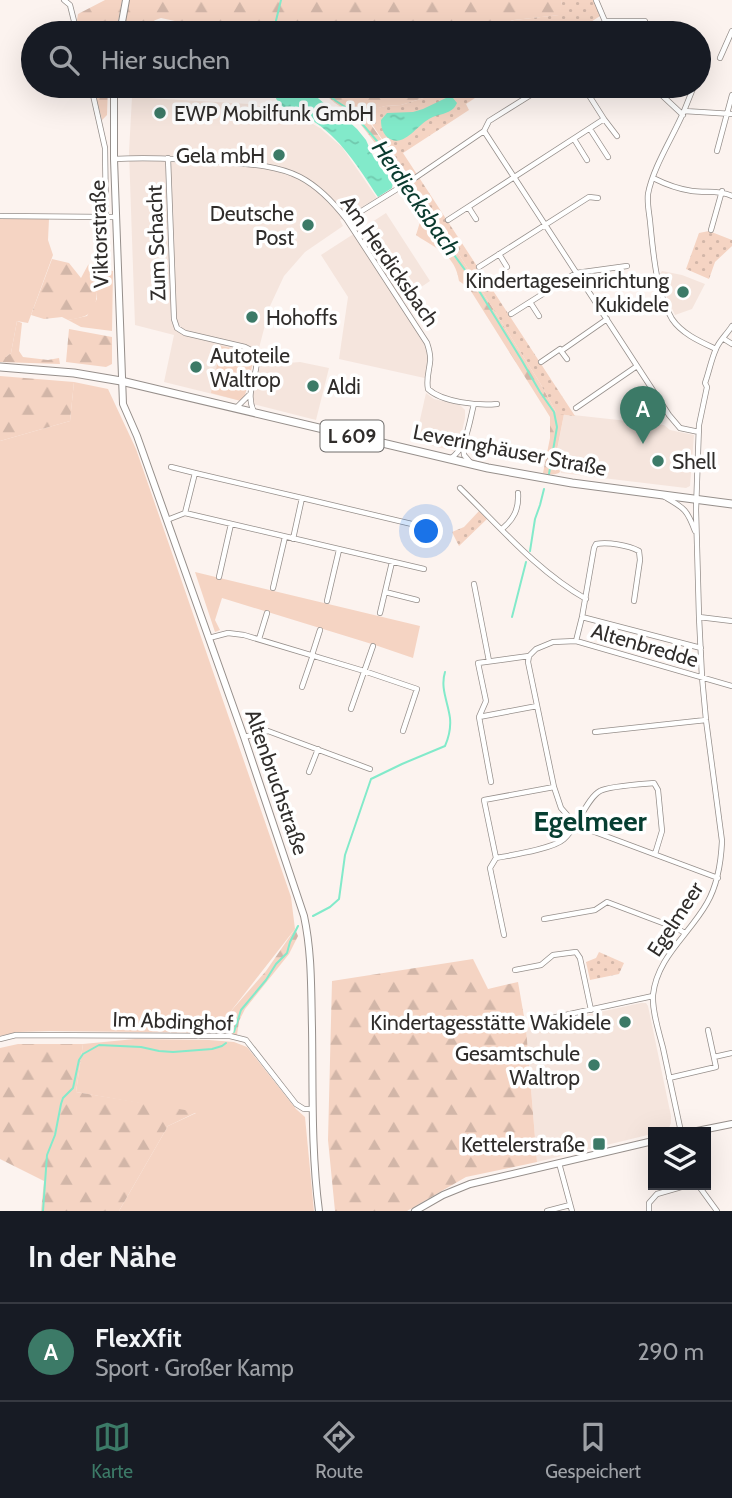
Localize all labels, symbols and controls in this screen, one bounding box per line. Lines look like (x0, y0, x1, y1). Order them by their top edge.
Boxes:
search box (21, 21, 711, 98)
icon: search (45, 41, 83, 79)
text: Hier suchen (101, 44, 230, 76)
place label: EWP Mobilfunk GmbH (174, 101, 374, 126)
marker: EWP Mobilfunk GmbH (152, 105, 168, 121)
water label: Herdiecksbach (366, 135, 466, 261)
place label: Gela mbH (176, 143, 265, 168)
marker: Gela mbH (271, 147, 287, 163)
street label: Viktorstraße (85, 179, 113, 288)
street label: Zum Schacht (141, 185, 171, 301)
street label: Am Herdicksbach (336, 191, 444, 331)
place label: Deutsche Post (210, 201, 294, 250)
marker: Deutsche Post (300, 217, 316, 233)
place label: Kindertageseinrichtung Kukidele (465, 268, 670, 317)
marker: Kindertageseinrichtung Kukidele (675, 284, 691, 300)
place label: Hohoffs (266, 305, 338, 330)
marker: Hohoffs (244, 309, 260, 325)
place label: Autoteile Waltrop (210, 343, 290, 392)
marker: Autoteile Waltrop (188, 359, 204, 375)
place label: Aldi (327, 374, 361, 399)
marker: Aldi (305, 378, 321, 394)
pin: A (620, 386, 666, 444)
street label: Leveringhäuser Straße (411, 419, 609, 481)
road number: L 609 (320, 420, 384, 452)
place label: Shell (672, 449, 716, 474)
marker: Shell (650, 453, 666, 469)
your location (409, 514, 443, 548)
street label: Altenbredde (589, 618, 702, 672)
street label: Altenbruchstraße (240, 706, 314, 858)
district label: Egelmeer (533, 804, 648, 838)
street label: Egelmeer (642, 877, 709, 961)
street label: Im Abdinghof (112, 1006, 234, 1036)
place label: Kindertagesstätte Wakidele (370, 1010, 611, 1035)
marker: Kindertagesstätte Wakidele (617, 1014, 633, 1030)
place label: Gesamtschule Waltrop (455, 1041, 580, 1090)
marker: Gesamtschule Waltrop (586, 1057, 602, 1073)
map controls (648, 1127, 711, 1190)
button: layers (648, 1127, 711, 1190)
place label: Kettelerstraße (461, 1132, 585, 1157)
marker: Kettelerstraße (591, 1136, 607, 1152)
text: In der Nähe (28, 1238, 177, 1275)
text: FlexXfit (95, 1322, 182, 1354)
text: A (44, 1338, 58, 1366)
text: 290 m (637, 1338, 704, 1366)
text: Sport · Großer Kamp (95, 1354, 294, 1382)
tab: Karte (91, 1418, 133, 1483)
tab: Route (315, 1418, 363, 1483)
tab: Gespeichert (545, 1418, 641, 1483)

